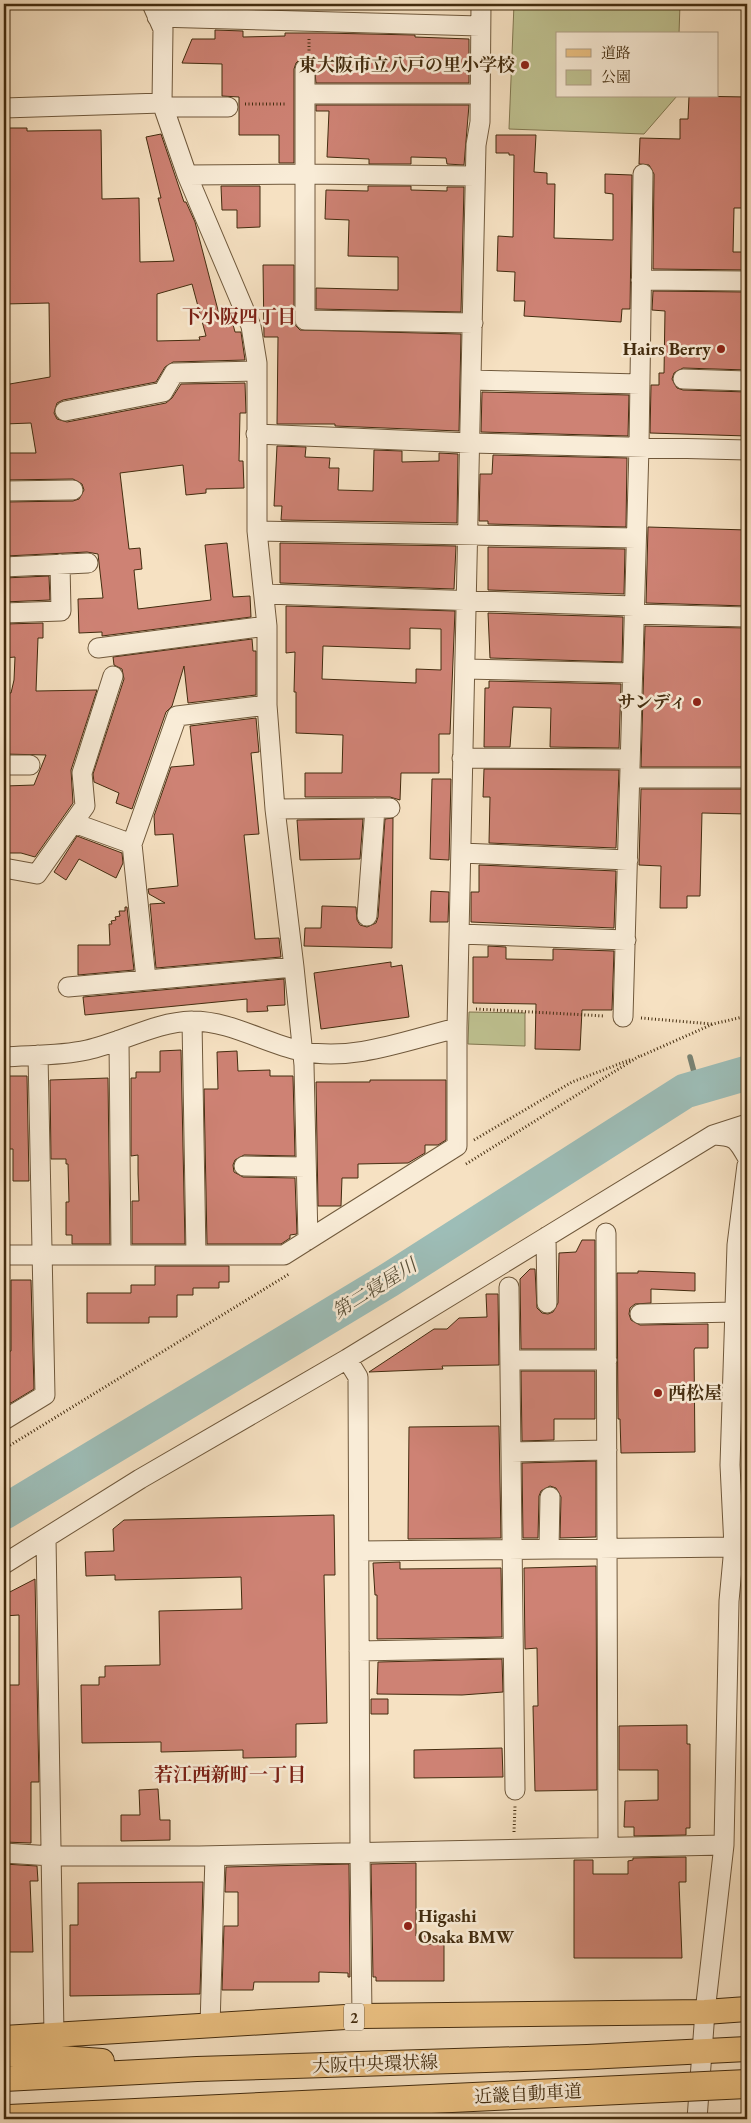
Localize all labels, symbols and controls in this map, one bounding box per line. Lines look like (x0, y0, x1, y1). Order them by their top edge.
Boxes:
legend (556, 32, 718, 98)
text: 道路 (601, 43, 631, 62)
place label: 東大阪市立八戸の里小学校 (299, 53, 515, 76)
marker: 東大阪市立八戸の里小学校 (519, 59, 531, 71)
text: 公園 (601, 67, 631, 86)
district label: 下小阪四丁目 (182, 304, 296, 329)
place label: Hairs Berry (623, 337, 711, 360)
marker: Hairs Berry (715, 343, 727, 355)
place label: サンディ (617, 690, 687, 713)
marker: サンディ (691, 696, 703, 708)
water label: 第二寝屋川 (327, 1252, 423, 1324)
place label: 西松屋 (668, 1381, 722, 1404)
marker: 西松屋 (652, 1387, 664, 1399)
district label: 若江西新町一丁目 (154, 1762, 306, 1787)
place label: Higashi Osaka BMW (418, 1904, 515, 1948)
marker: Higashi Osaka BMW (402, 1920, 414, 1932)
road number: 2 (344, 2004, 364, 2030)
street label: 大阪中央環状線 (312, 2050, 438, 2077)
street label: 近畿自動車道 (473, 2079, 583, 2108)

